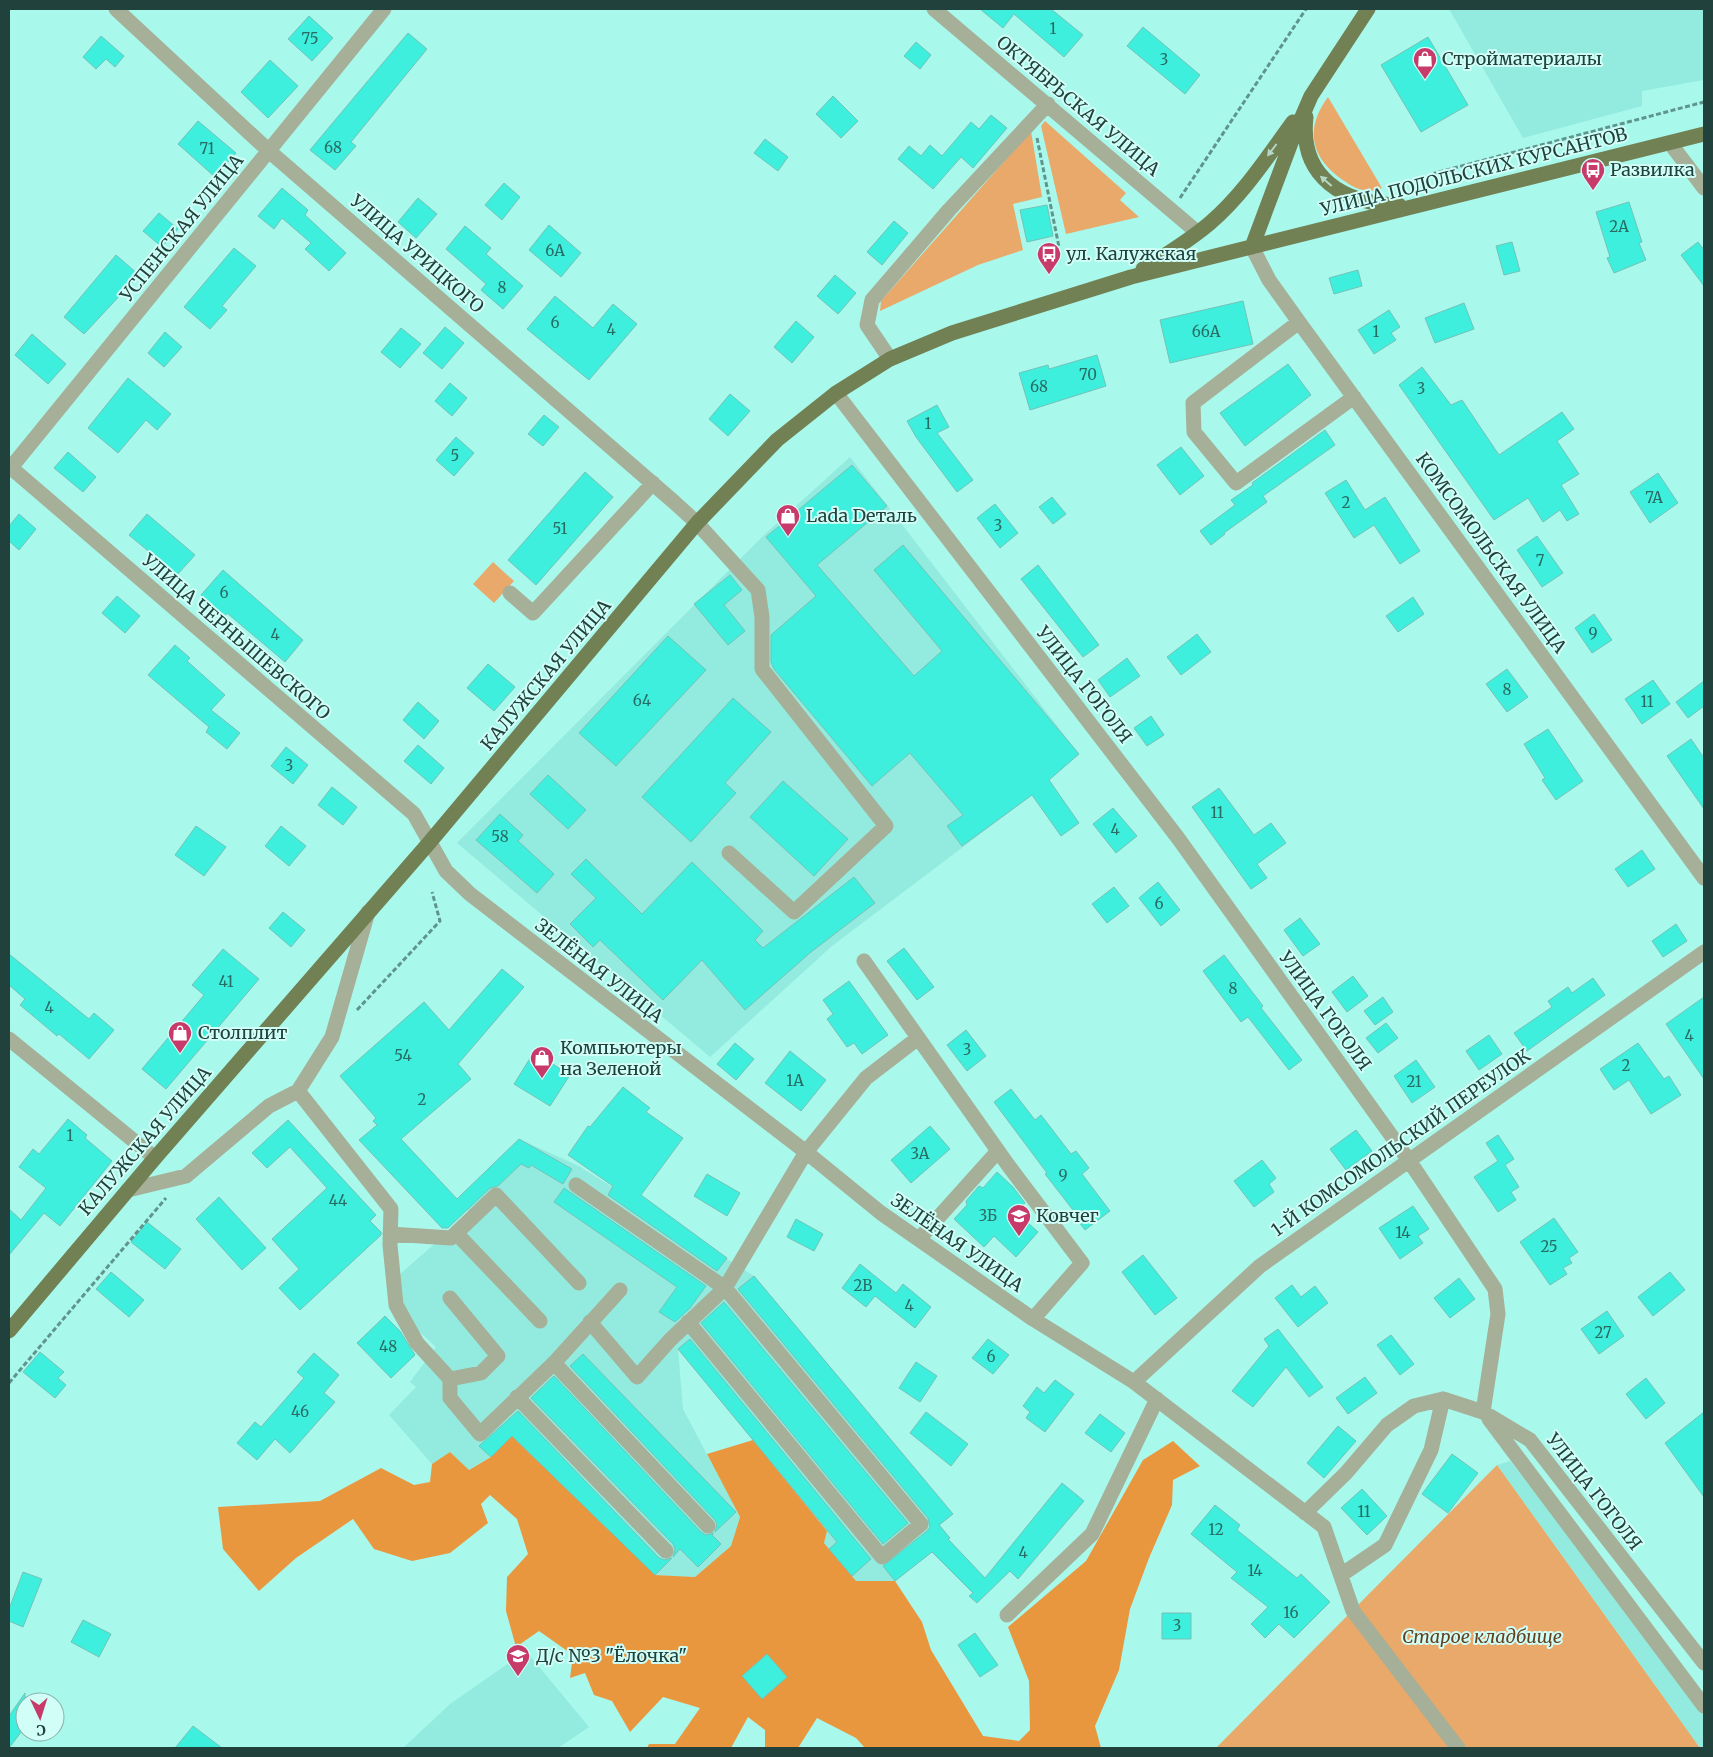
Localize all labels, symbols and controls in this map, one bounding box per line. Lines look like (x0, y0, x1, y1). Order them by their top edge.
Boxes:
house number: 1 (1050, 19, 1057, 38)
house number: 75 (302, 29, 318, 48)
street label: ОКТЯБРЬСКАЯ УЛИЦА (992, 31, 1165, 181)
shop icon: Стройматериалы (1412, 46, 1438, 80)
place label: Стройматериалы (1442, 47, 1602, 70)
house number: 3 (1160, 50, 1168, 69)
street label: УЛИЦА ПОДОЛЬСКИХ КУРСАНТОВ (1317, 122, 1630, 221)
house number: 68 (324, 138, 342, 157)
house number: 71 (199, 139, 215, 158)
one-way arrow (1267, 143, 1278, 156)
street label: УСПЕНСКАЯ УЛИЦА (114, 149, 248, 307)
bus stop icon: Развилка (1580, 157, 1606, 191)
place label: Развилка (1610, 158, 1695, 181)
one-way arrow (1321, 175, 1333, 187)
street label: УЛИЦА УРИЦКОГО (345, 189, 489, 318)
house number: 2А (1609, 217, 1629, 236)
house number: 6А (545, 241, 565, 260)
bus stop icon: ул. Калужская (1036, 241, 1062, 275)
place label: ул. Калужская (1066, 242, 1197, 265)
house number: 8 (498, 278, 507, 297)
house number: 6 (550, 313, 560, 332)
house number: 4 (606, 320, 616, 339)
house number: 66А (1192, 322, 1221, 341)
house number: 1 (1373, 322, 1380, 341)
house number: 70 (1079, 365, 1097, 384)
house number: 68 (1030, 377, 1048, 396)
house number: 3 (1417, 379, 1425, 398)
house number: 1 (925, 414, 932, 433)
house number: 5 (451, 446, 459, 465)
street label: КОМСОМОЛЬСКАЯ УЛИЦА (1411, 448, 1572, 658)
house number: 7А (1645, 488, 1663, 507)
house number: 2 (1342, 493, 1351, 512)
shop icon: Lada Dеталь (775, 503, 801, 537)
place label: Lada Dеталь (806, 504, 917, 527)
house number: 3 (994, 516, 1002, 535)
house number: 51 (553, 519, 568, 538)
street label: УЛИЦА ЧЕРНЫШЕВСКОГО (137, 548, 335, 725)
house number: 7 (1536, 551, 1545, 570)
house number: 6 (219, 583, 229, 602)
street label: КАЛУЖСКАЯ УЛИЦА (476, 594, 616, 755)
street label: УЛИЦА ГОГОЛЯ (1031, 621, 1137, 748)
house number: 9 (1588, 624, 1598, 643)
house number: 4 (270, 625, 280, 644)
house number: 8 (1503, 680, 1512, 699)
house number: 64 (633, 691, 651, 710)
house number: 11 (1640, 692, 1654, 711)
house number: 3 (285, 756, 293, 775)
house number: 11 (1210, 803, 1224, 822)
house number: 4 (1110, 820, 1120, 839)
house number: 58 (491, 827, 509, 846)
house number: 6 (1154, 894, 1164, 913)
street label: ЗЕЛЁНАЯ УЛИЦА (531, 913, 668, 1028)
street label: УЛИЦА ГОГОЛЯ (1274, 946, 1377, 1075)
house number: 41 (219, 972, 234, 991)
house number: 8 (1229, 979, 1238, 998)
house number: 4 (44, 998, 54, 1017)
shop icon: Столплит (167, 1020, 193, 1054)
place label: Столплит (198, 1021, 287, 1044)
house number: 4 (1684, 1026, 1694, 1045)
place label: Компьютеры на Зеленой (560, 1036, 682, 1080)
house number: 3 (963, 1040, 971, 1059)
street label: 1-Й КОМСОМОЛЬСКИЙ ПЕРЕУЛОК (1267, 1044, 1535, 1241)
shop icon: Компьютеры на Зеленой (529, 1045, 555, 1079)
house number: 54 (394, 1046, 412, 1065)
house number: 2 (1622, 1056, 1631, 1075)
street label: КАЛУЖСКАЯ УЛИЦА (73, 1061, 216, 1220)
house number: 1А (786, 1071, 804, 1090)
house number: 21 (1406, 1072, 1422, 1091)
house number: 2 (418, 1090, 427, 1109)
house number: 1 (67, 1126, 74, 1145)
house number: 3А (911, 1144, 930, 1163)
house number: 9 (1058, 1166, 1068, 1185)
street label: ЗЕЛЁНАЯ УЛИЦА (887, 1188, 1028, 1297)
house number: 44 (329, 1191, 347, 1210)
school or university icon: Ковчег (1006, 1203, 1032, 1237)
place label: Ковчег (1036, 1204, 1099, 1227)
house number: 3Б (979, 1206, 997, 1225)
house number: 14 (1395, 1223, 1411, 1242)
house number: 25 (1540, 1237, 1558, 1256)
house number: 2В (854, 1276, 872, 1295)
house number: 4 (904, 1296, 914, 1315)
house number: 27 (1595, 1323, 1612, 1342)
house number: 48 (379, 1337, 397, 1356)
house number: 6 (986, 1347, 996, 1366)
house number: 46 (291, 1402, 309, 1421)
street label: УЛИЦА ГОГОЛЯ (1541, 1428, 1647, 1555)
house number: 11 (1357, 1502, 1371, 1521)
house number: 12 (1208, 1520, 1224, 1539)
house number: 4 (1018, 1543, 1028, 1562)
house number: 14 (1247, 1561, 1263, 1580)
house number: 16 (1283, 1603, 1299, 1622)
house number: 3 (1173, 1616, 1181, 1635)
park label: Старое кладбище (1402, 1625, 1562, 1648)
school or university icon: Д/с №3 "Ёлочка" (505, 1643, 531, 1677)
place label: Д/с №3 "Ёлочка" (536, 1644, 687, 1667)
north arrow (15, 1692, 65, 1742)
text: С (36, 1721, 46, 1739)

